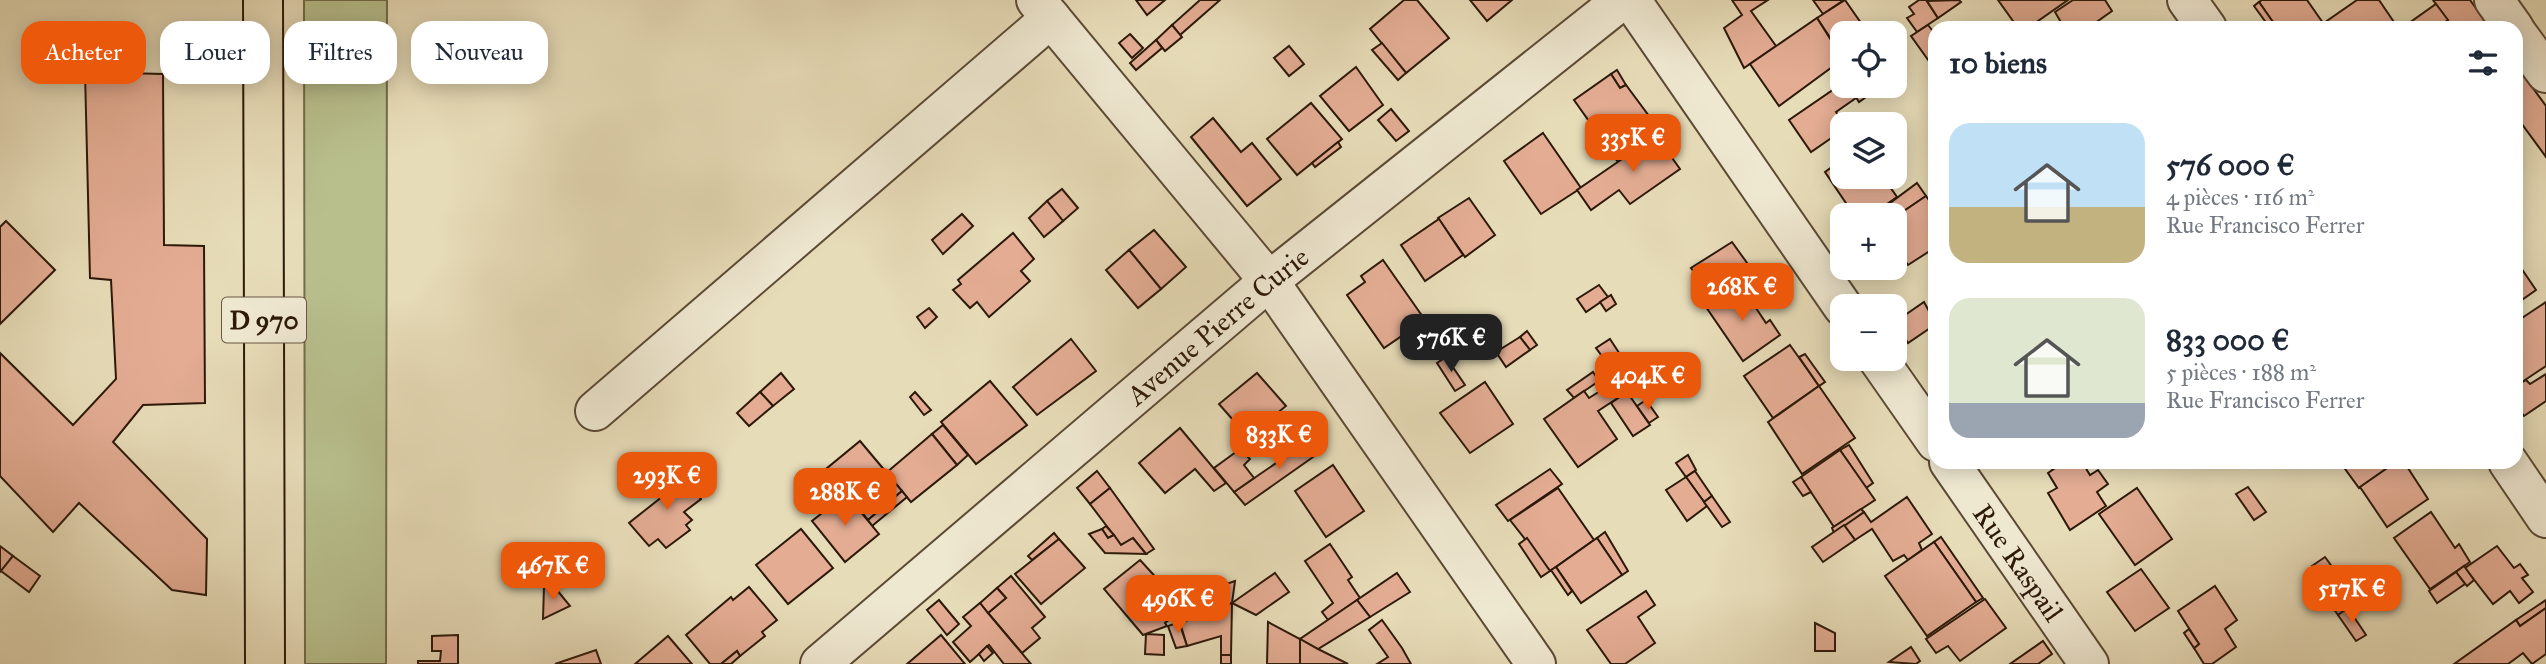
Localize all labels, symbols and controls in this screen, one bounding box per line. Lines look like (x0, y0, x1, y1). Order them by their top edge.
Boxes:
chip: Acheter (21, 21, 146, 84)
chip: Louer (160, 21, 270, 84)
chip: Filtres (284, 21, 397, 84)
chip: Nouveau (411, 21, 548, 84)
map controls (1830, 21, 1907, 371)
button: locate (1830, 21, 1907, 98)
icon: filters (2464, 44, 2502, 82)
text: 10 biens (1949, 45, 2047, 81)
button: layers (1830, 112, 1907, 189)
pin: 335K € (1576, 114, 1690, 174)
text: 335K € (1601, 123, 1665, 151)
text: 576 000 € (2166, 147, 2295, 183)
icon: home (2005, 151, 2089, 235)
text: 4 pièces · 116 m² (2166, 183, 2315, 211)
button: + (1830, 203, 1907, 280)
text: Rue Francisco Ferrer (2166, 211, 2364, 239)
street label: Avenue Pierre Curie (1118, 239, 1316, 413)
pin: 268K € (1685, 264, 1799, 323)
text: 268K € (1707, 272, 1777, 300)
button: − (1830, 294, 1907, 371)
road number: D 970 (222, 298, 306, 342)
pin: 576K € (1394, 314, 1508, 374)
text: 833 000 € (2166, 322, 2289, 358)
text: 576K € (1416, 323, 1486, 351)
icon: home (2005, 326, 2089, 410)
pin: 404K € (1591, 352, 1705, 412)
text: 5 pièces · 188 m² (2166, 358, 2316, 386)
text: 404K € (1611, 361, 1685, 389)
text: Rue Francisco Ferrer (2166, 386, 2364, 414)
pin: 833K € (1222, 412, 1336, 471)
text: 833K € (1246, 420, 1312, 448)
pin: 293K € (610, 452, 724, 512)
text: 293K € (633, 461, 701, 489)
pin: 288K € (788, 468, 902, 528)
text: 288K € (809, 477, 881, 505)
street label: Rue Raspail (1966, 497, 2072, 628)
pin: 467K € (496, 542, 610, 602)
text: 467K € (517, 551, 589, 579)
pin: 517K € (2295, 566, 2409, 625)
text: 517K € (2318, 574, 2386, 602)
pin: 496K € (1121, 576, 1235, 635)
text: 496K € (1142, 584, 1214, 612)

